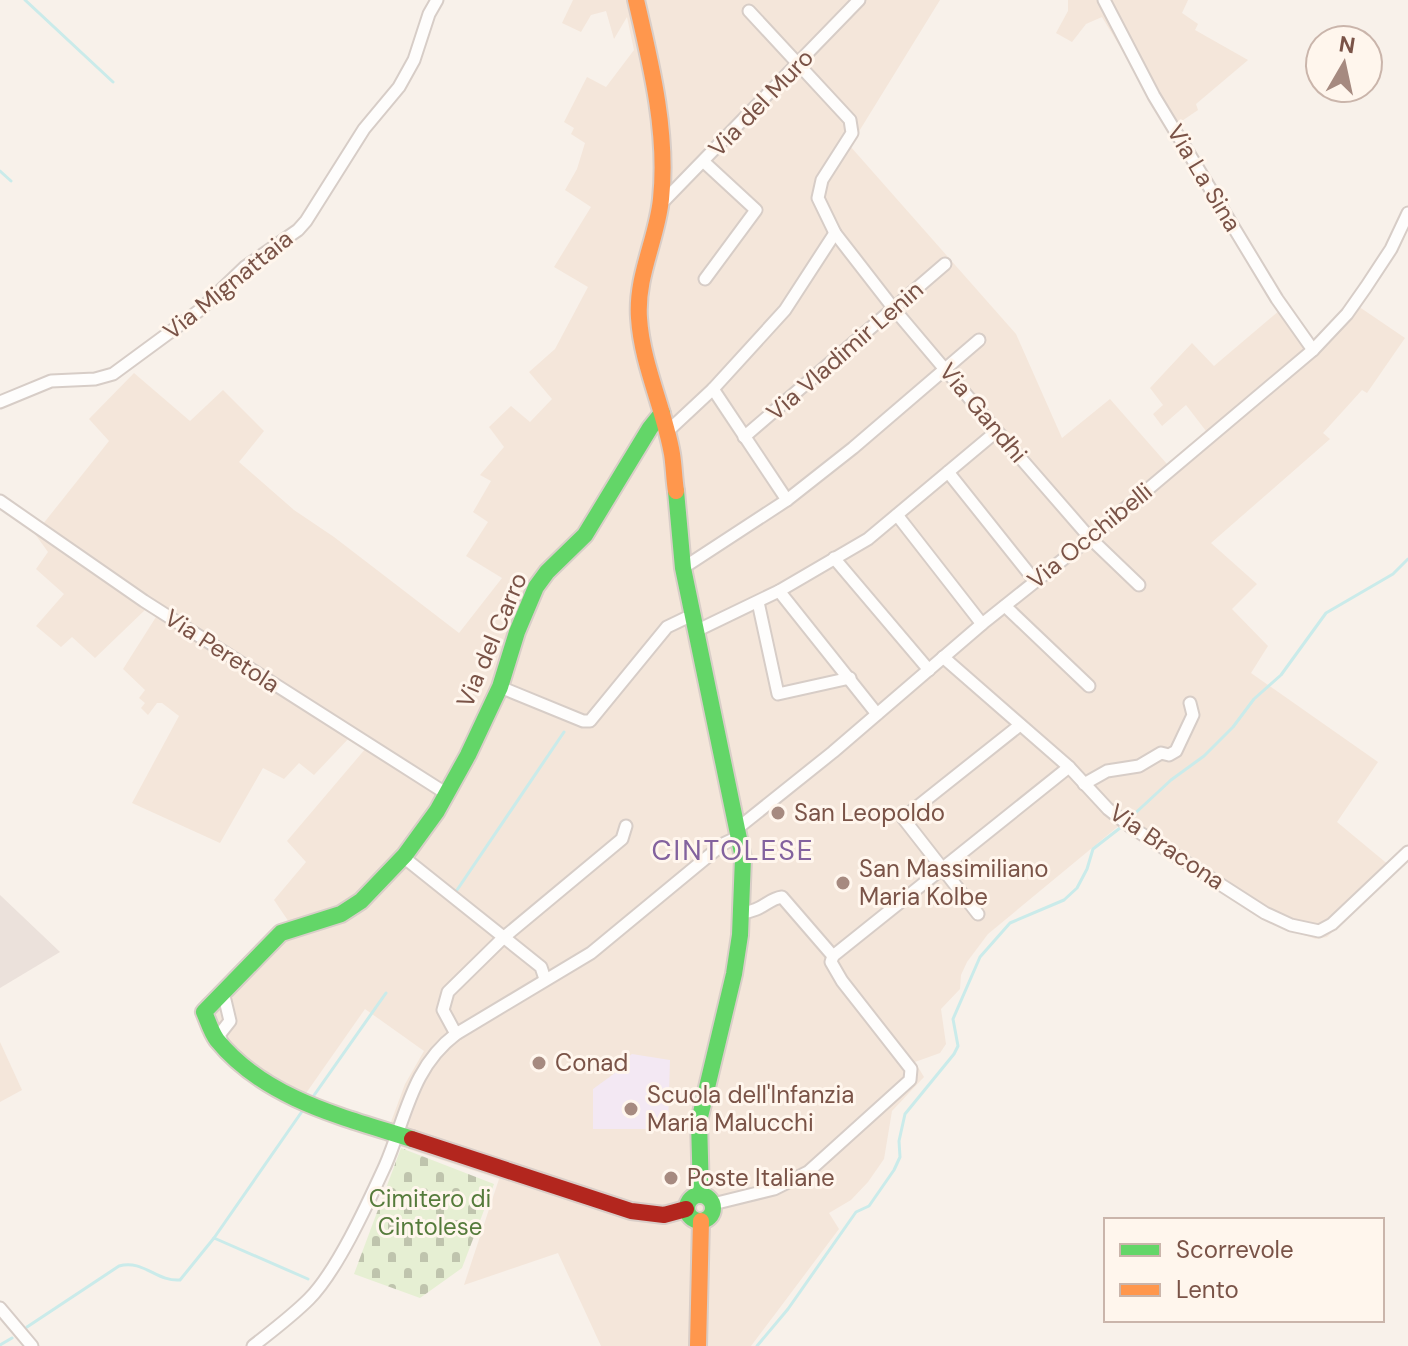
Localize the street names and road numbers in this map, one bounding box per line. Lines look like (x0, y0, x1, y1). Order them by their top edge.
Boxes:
street label: Via del Muro (701, 42, 820, 163)
street label: Via La Sina (1160, 118, 1249, 237)
street label: Via Mignattaia (157, 223, 299, 346)
street label: Via Vladimir Lenin (760, 274, 930, 427)
street label: Via Gandhi (933, 356, 1034, 469)
street label: Via Occhibelli (1021, 476, 1158, 595)
street label: Via del Carro (449, 568, 534, 712)
street label: Via Peretola (159, 602, 286, 699)
street label: Via Bracona (1104, 797, 1231, 896)

